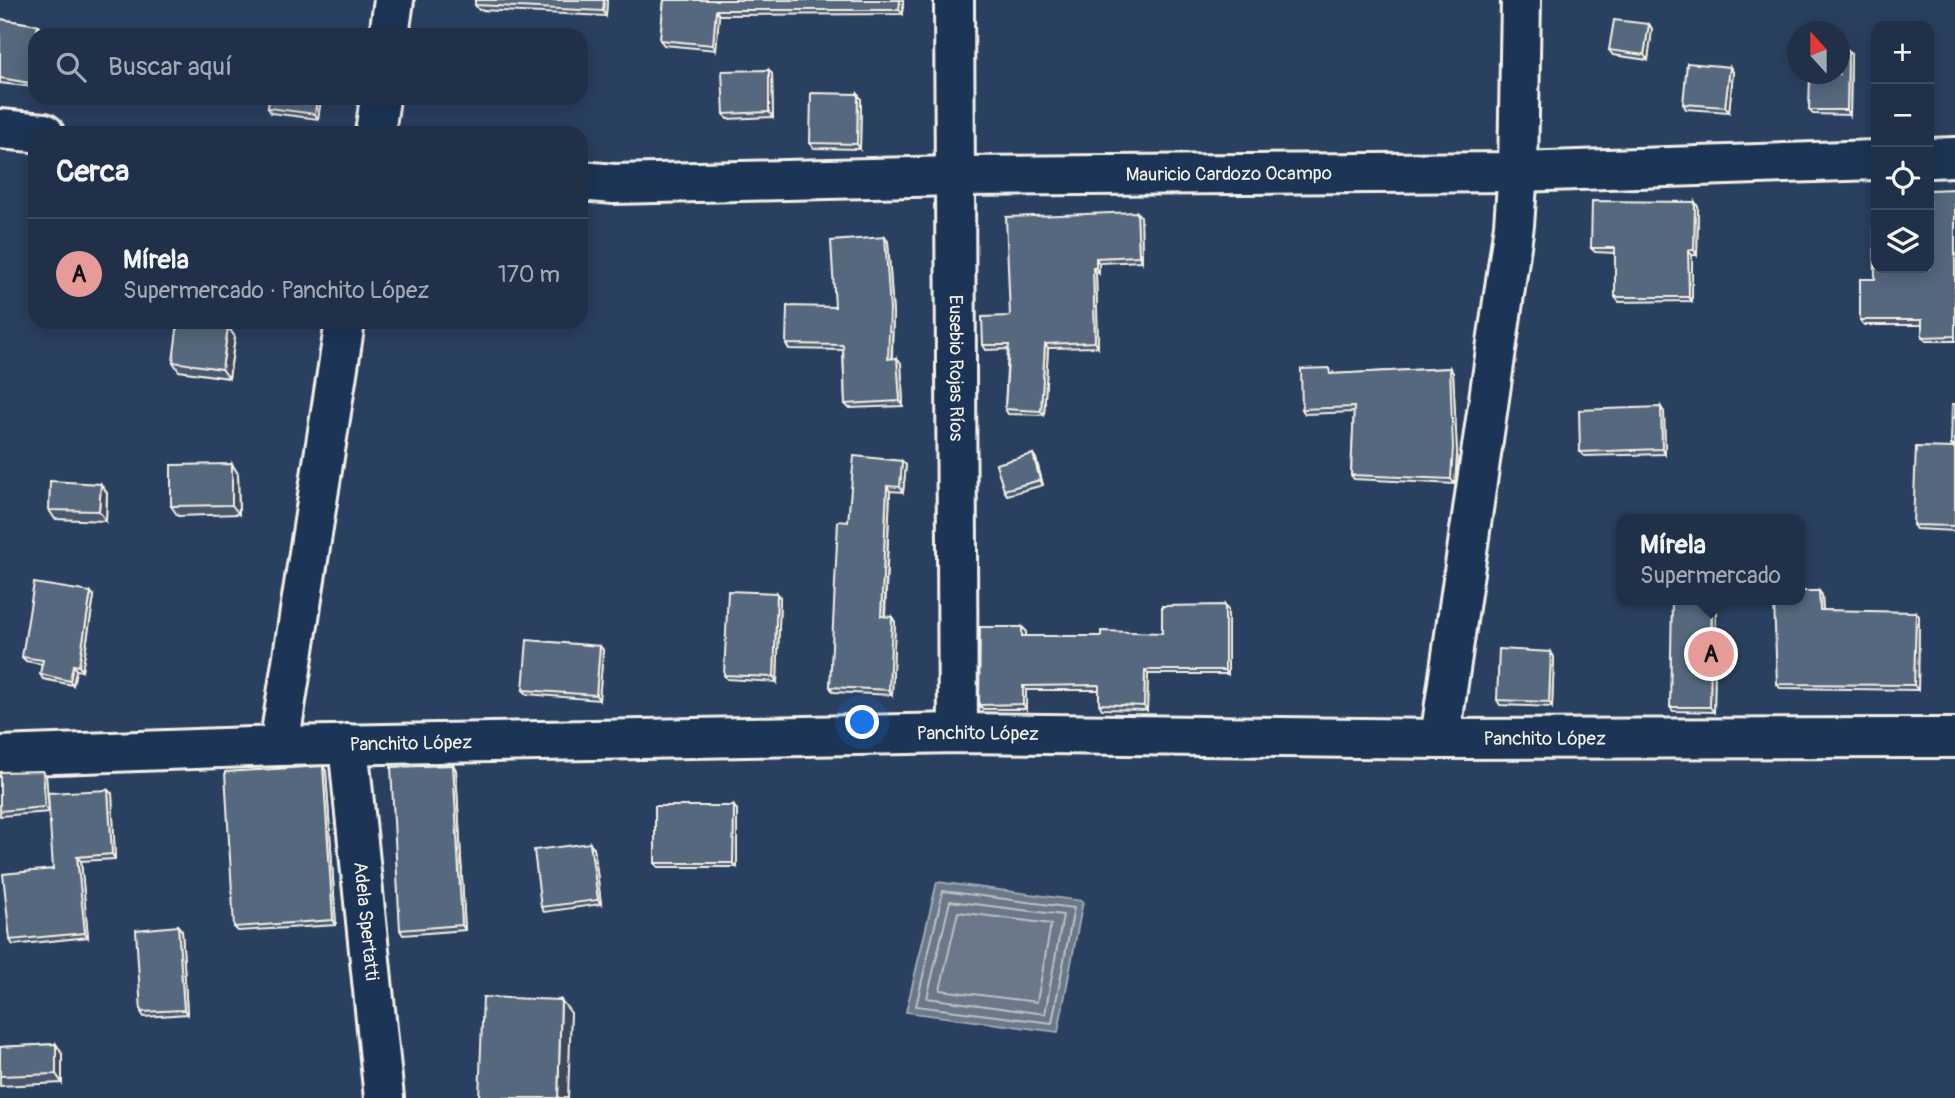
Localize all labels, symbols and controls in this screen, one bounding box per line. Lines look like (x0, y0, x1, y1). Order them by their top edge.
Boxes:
north arrow (1787, 21, 1850, 84)
map controls (1871, 21, 1934, 273)
button: + (1871, 21, 1934, 84)
search box (28, 28, 588, 105)
icon: search (52, 48, 90, 86)
text: Buscar aquí (108, 51, 232, 83)
button: − (1871, 84, 1934, 147)
button: locate (1871, 147, 1934, 210)
text: Cerca (56, 153, 129, 190)
street label: Mauricio Cardozo Ocampo (1126, 161, 1332, 187)
button: layers (1871, 210, 1934, 273)
text: Mírela (123, 244, 189, 276)
text: A (72, 260, 86, 289)
text: 170 m (498, 260, 560, 289)
text: Supermercado · Panchito López (123, 276, 429, 305)
street label: Eusebio Rojas Ríos (944, 295, 968, 442)
popup (1616, 514, 1805, 605)
text: Mírela (1640, 529, 1706, 561)
text: Supermercado (1640, 561, 1781, 590)
pin: A (1688, 628, 1734, 680)
your location (845, 705, 879, 739)
street label: Panchito López (916, 721, 1039, 746)
street label: Panchito López (1483, 727, 1606, 751)
street label: Panchito López (349, 730, 472, 757)
street label: Adela Spertatti (348, 860, 384, 982)

